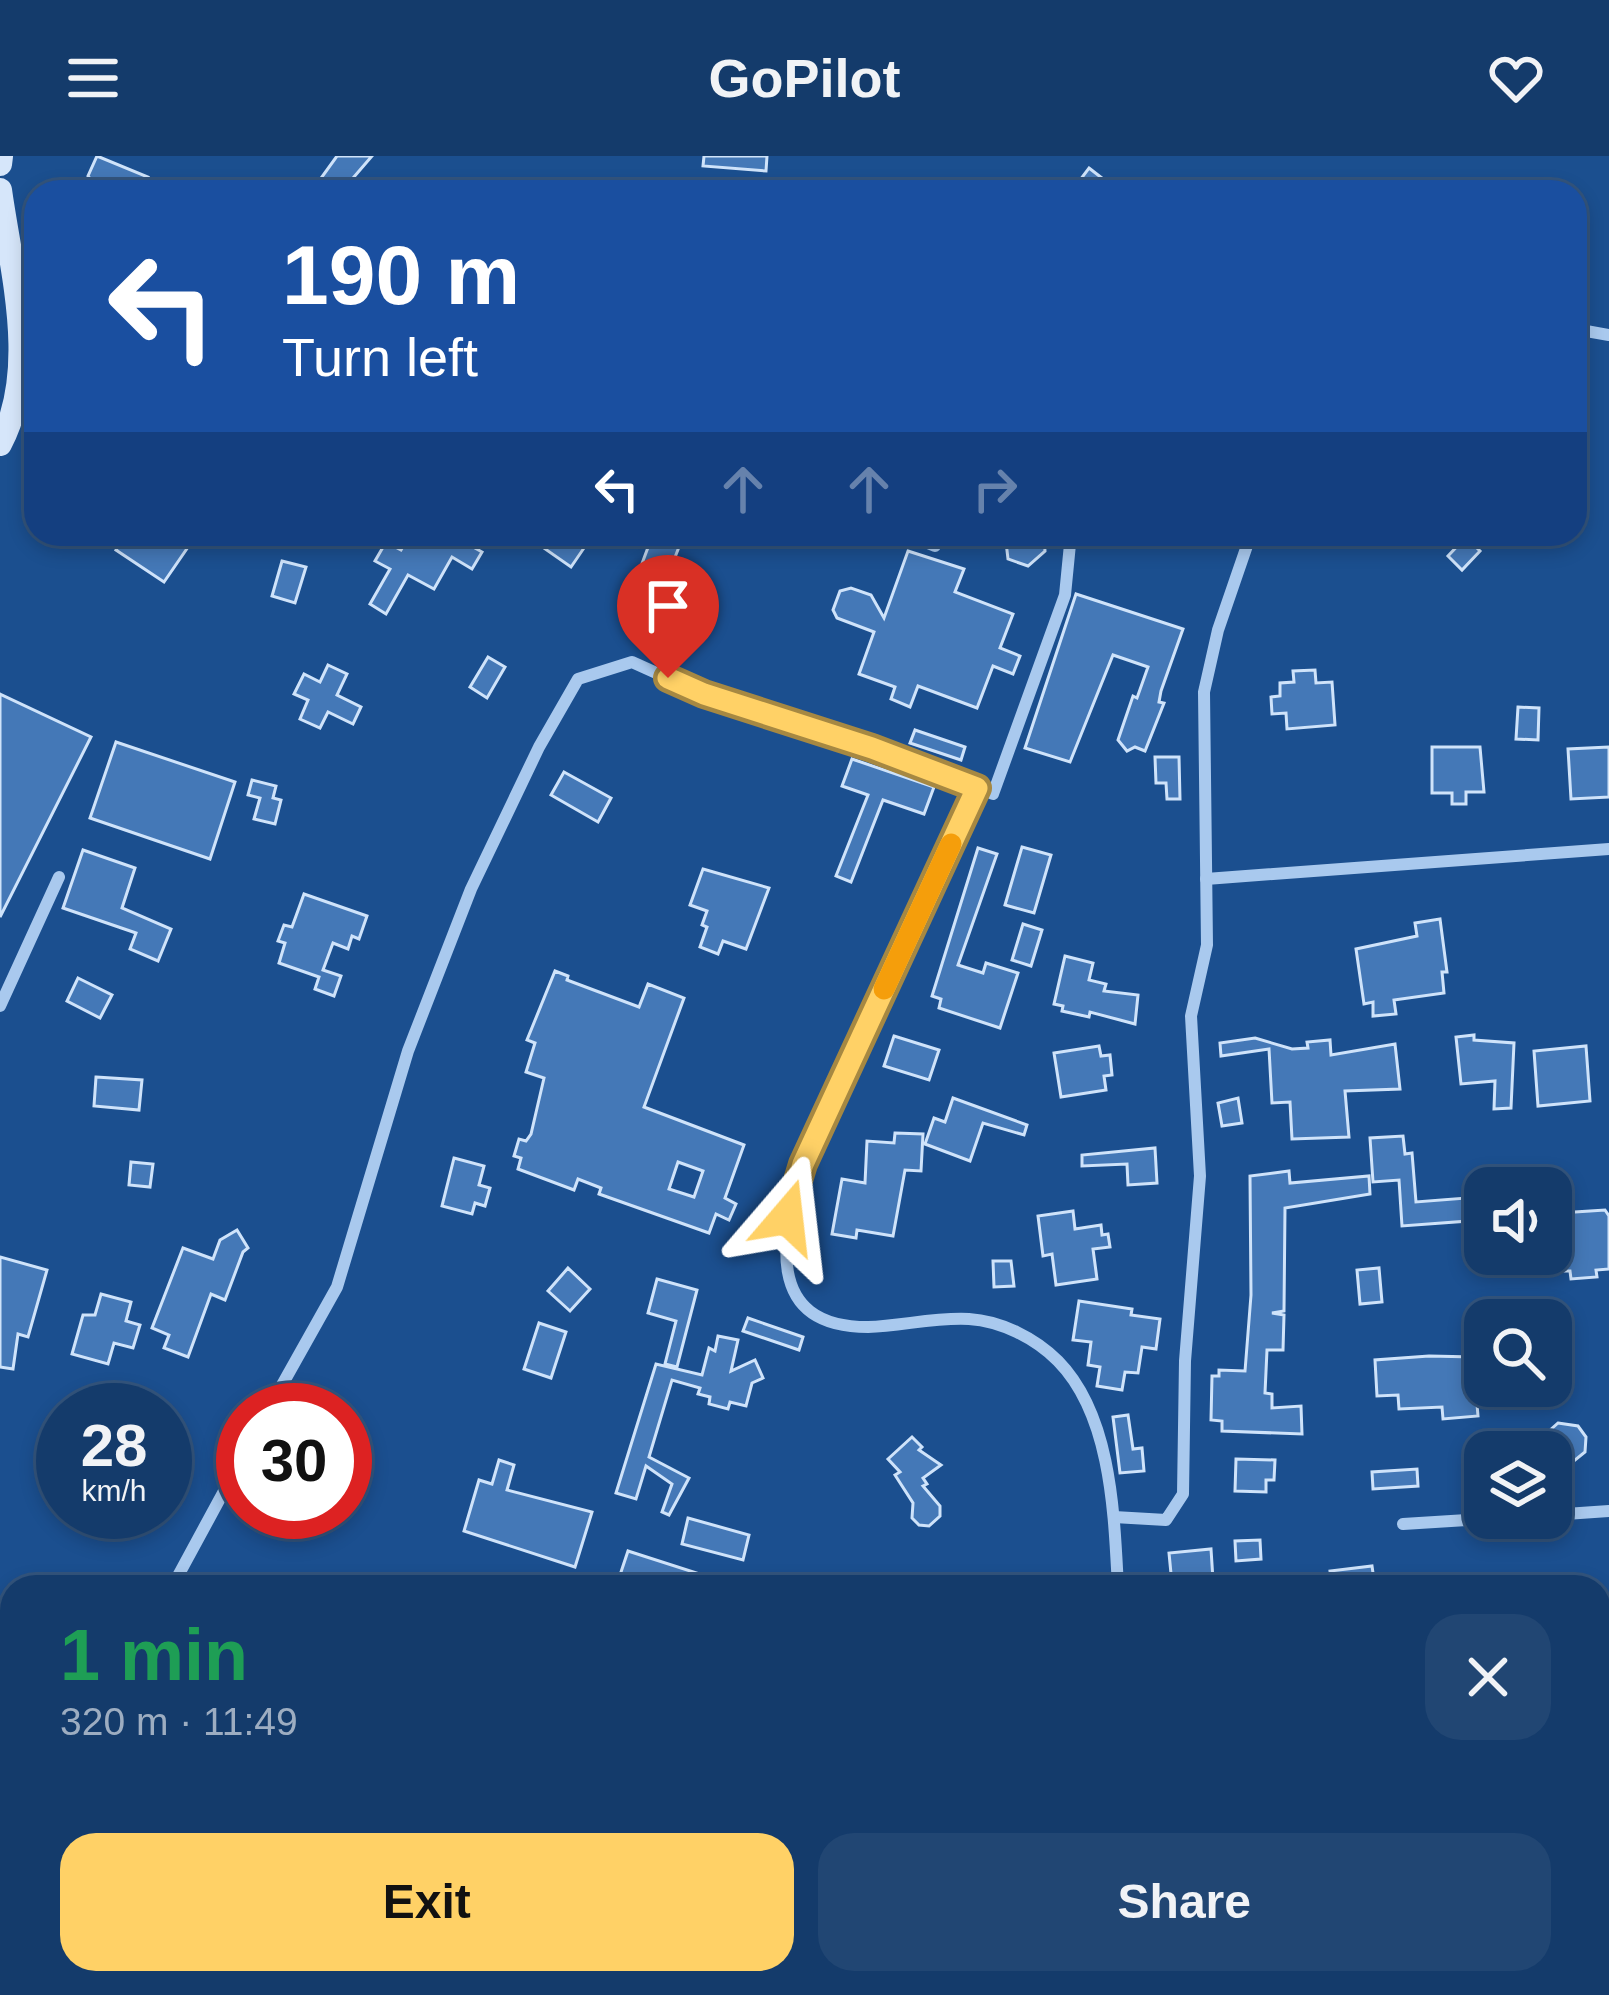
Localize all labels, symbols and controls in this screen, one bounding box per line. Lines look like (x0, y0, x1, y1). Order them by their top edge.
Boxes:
icon: menu (60, 45, 126, 111)
icon: heart (1483, 45, 1549, 111)
text: GoPilot (709, 48, 900, 108)
icon: left (84, 228, 240, 384)
text: 190 m (282, 228, 520, 322)
text: Turn left (282, 327, 478, 387)
icon: left (584, 456, 650, 522)
icon: ahead (710, 456, 776, 522)
icon: ahead (836, 456, 902, 522)
icon: right (962, 456, 1028, 522)
pin (617, 555, 719, 678)
icon: arrive (635, 573, 701, 639)
position arrow (724, 1154, 850, 1280)
map controls (1464, 1167, 1572, 1539)
button: sound (1464, 1167, 1572, 1275)
button: search (1464, 1299, 1572, 1407)
speed limit sign: 30 (216, 1383, 372, 1539)
text: 28 (81, 1412, 147, 1479)
button: layers (1464, 1431, 1572, 1539)
text: km/h (81, 1474, 147, 1507)
button: close (1425, 1614, 1551, 1740)
text: 1 min (60, 1615, 248, 1695)
text: 320 m · 11:49 (60, 1700, 298, 1743)
button: Exit (60, 1833, 794, 1971)
button: Share (818, 1833, 1551, 1971)

